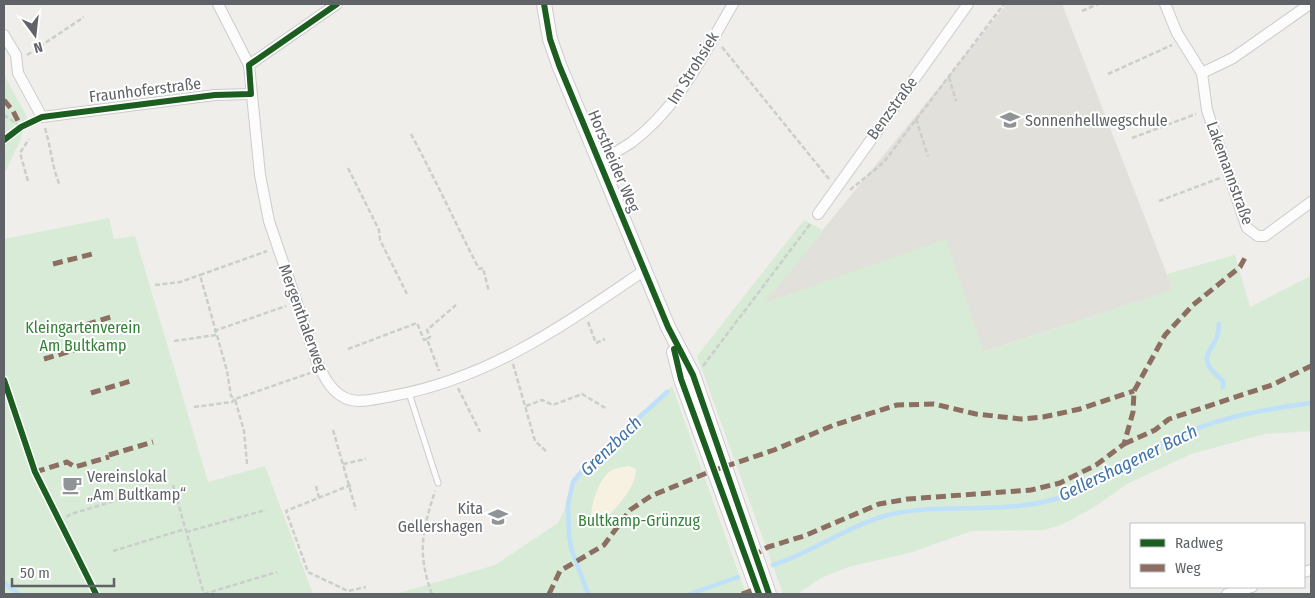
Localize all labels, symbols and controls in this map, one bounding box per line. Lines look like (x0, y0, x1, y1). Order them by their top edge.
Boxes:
north arrow (10, 10, 60, 60)
street label: Im Strohsiek (663, 28, 723, 108)
text: N (32, 38, 44, 56)
street label: Benzstraße (863, 73, 921, 143)
street label: Fraunhoferstraße (88, 74, 202, 106)
street label: Horstheider Weg (584, 107, 644, 215)
school or university icon: Sonnenhellwegschule (999, 109, 1021, 131)
place label: Sonnenhellwegschule (1025, 111, 1168, 130)
street label: Lakemannstraße (1203, 119, 1258, 227)
street label: Mergenthalerweg (275, 262, 331, 375)
park label: Kleingartenverein Am Bultkamp (25, 318, 141, 355)
water label: Grenzbach (576, 411, 646, 481)
water label: Gellershagener Bach (1055, 420, 1201, 506)
place label: Vereinslokal „Am Bultkamp“ (87, 467, 186, 504)
cafe icon: Vereinslokal „Am Bultkamp“ (61, 474, 83, 496)
place label: Kita Gellershagen (398, 499, 483, 536)
school or university icon: Kita Gellershagen (487, 506, 509, 528)
park label: Bultkamp-Grünzug (578, 511, 700, 530)
legend (1130, 523, 1305, 588)
text: Radweg (1175, 534, 1223, 552)
scale bar (12, 556, 115, 588)
text: Weg (1175, 559, 1201, 577)
text: 50 m (20, 564, 50, 582)

